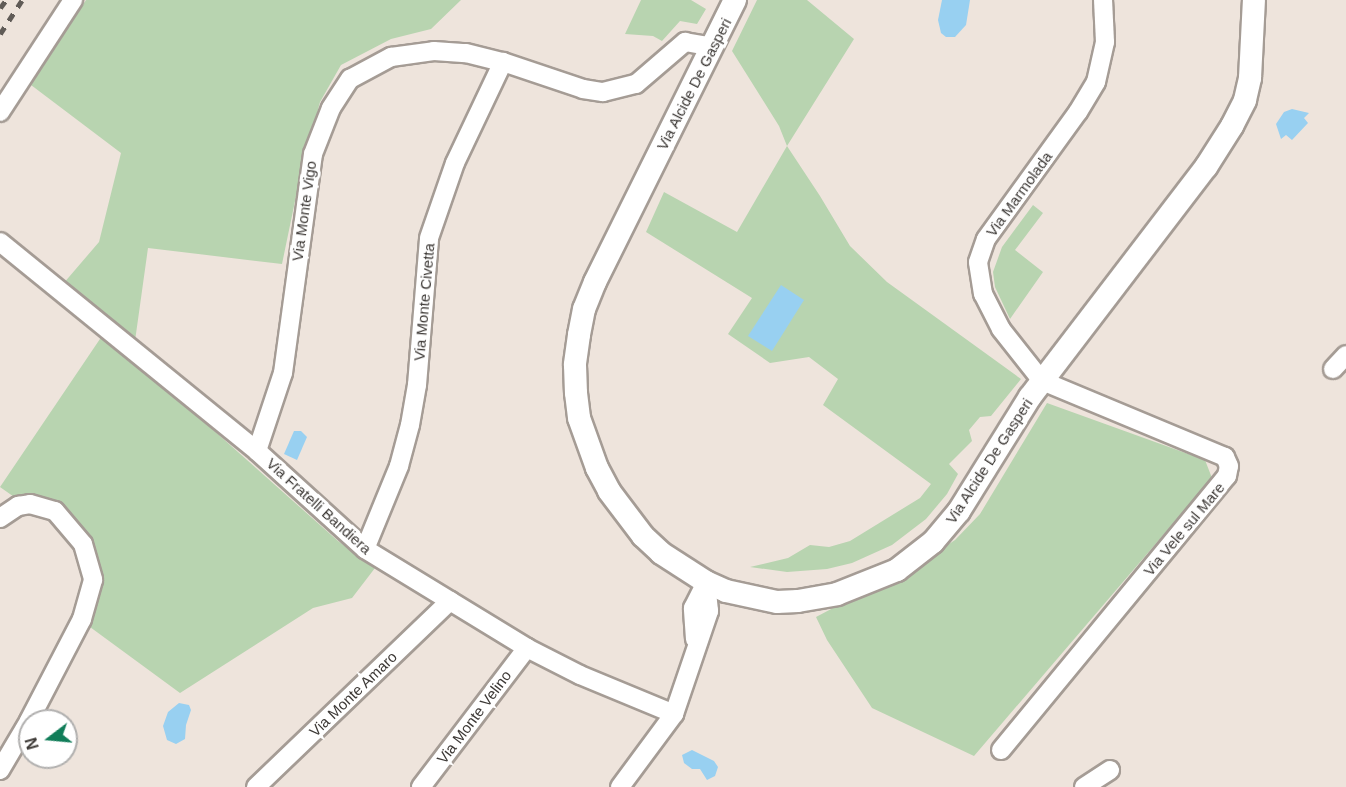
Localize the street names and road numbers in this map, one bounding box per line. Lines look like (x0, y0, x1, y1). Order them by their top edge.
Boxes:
street label: Via Alcide De Gasperi (653, 15, 735, 153)
street label: Via Marmolada (982, 148, 1056, 240)
street label: Via Monte Vigo (288, 160, 320, 262)
street label: Via Monte Civetta (410, 242, 438, 362)
street label: Via Alcide De Gasperi (942, 395, 1036, 527)
street label: Via Fratelli Bandiera (263, 454, 375, 558)
street label: Via Vele sul Mare (1140, 479, 1228, 579)
street label: Via Monte Amaro (305, 647, 401, 741)
street label: Via Monte Velino (433, 667, 515, 767)

